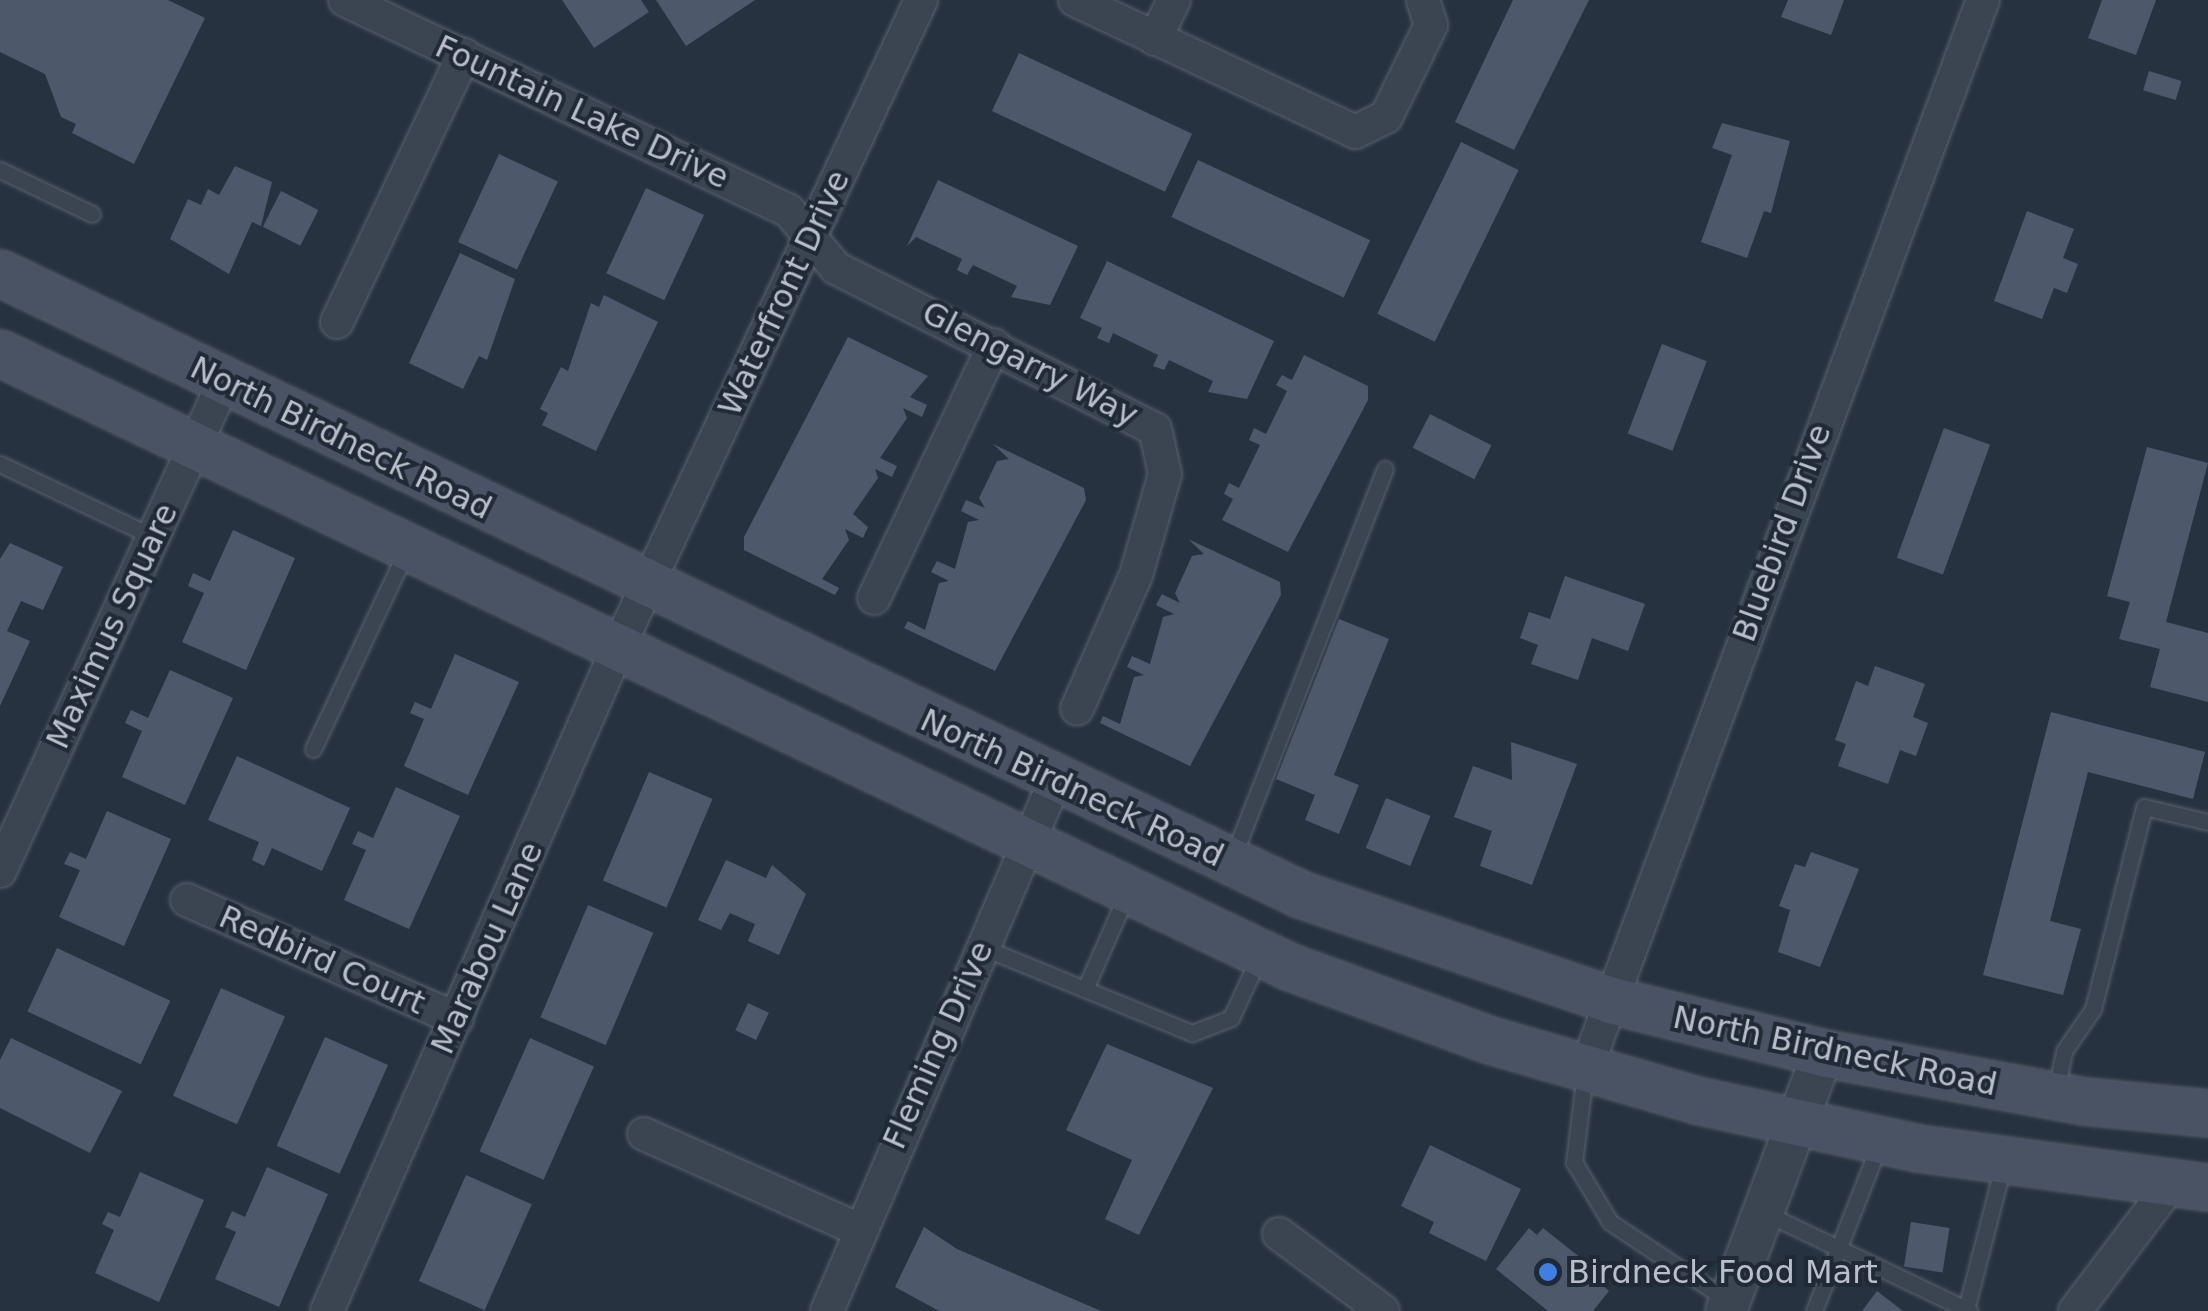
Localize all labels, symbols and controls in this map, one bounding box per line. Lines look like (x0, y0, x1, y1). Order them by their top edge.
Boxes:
street label: Fountain Lake Drive (429, 27, 735, 197)
street label: Waterfront Drive (710, 164, 858, 422)
street label: Glengarry Way (916, 293, 1144, 435)
street label: North Birdneck Road (184, 348, 498, 528)
street label: Bluebird Drive (1725, 419, 1839, 647)
street label: Maximus Square (38, 497, 186, 755)
street label: North Birdneck Road (914, 701, 1230, 875)
street label: Marabou Lane (423, 836, 551, 1060)
street label: Redbird Court (213, 898, 431, 1022)
street label: Fleming Drive (875, 935, 1001, 1155)
street label: North Birdneck Road (1670, 998, 2000, 1104)
place label: Birdneck Food Mart (1568, 1253, 1878, 1291)
marker: Birdneck Food Mart (1537, 1261, 1559, 1283)

